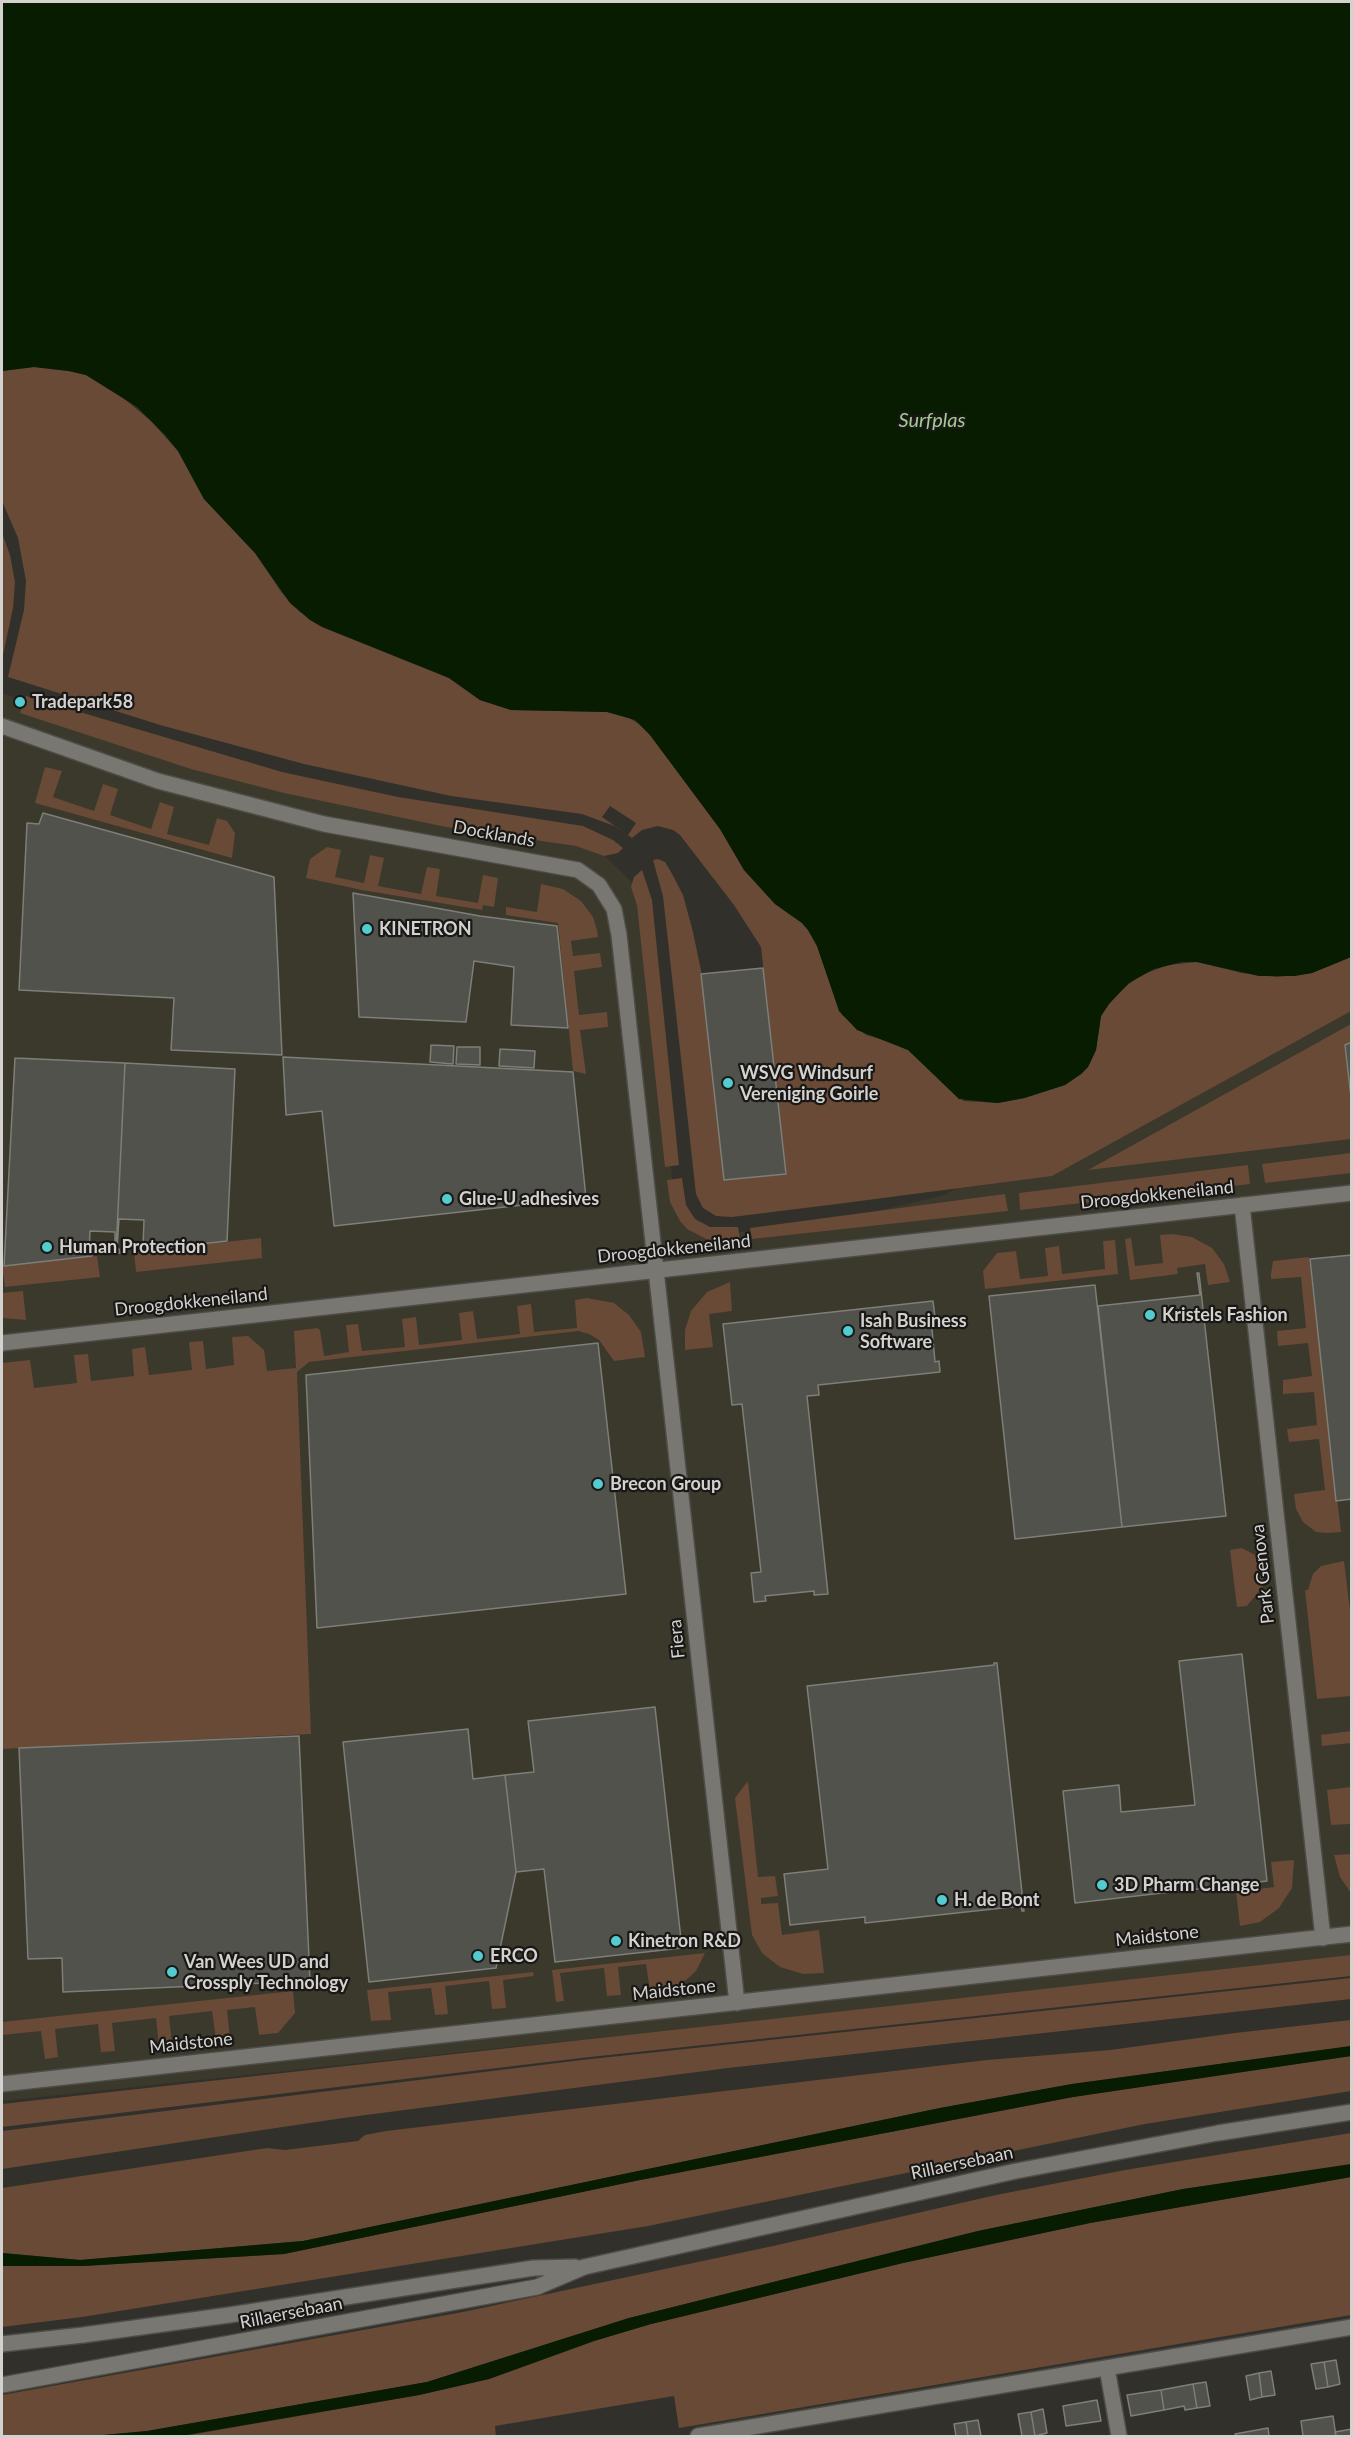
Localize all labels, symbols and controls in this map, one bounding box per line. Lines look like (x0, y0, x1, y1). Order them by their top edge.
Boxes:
water label: Surfplas (898, 409, 966, 433)
place label: Tradepark58 (32, 691, 133, 713)
marker: Tradepark58 (13, 695, 27, 709)
street label: Docklands (451, 816, 537, 852)
place label: KINETRON (379, 918, 472, 940)
marker: KINETRON (360, 922, 374, 936)
place label: WSVG Windsurf Vereniging Goirle (740, 1062, 878, 1104)
marker: WSVG Windsurf Vereniging Goirle (721, 1076, 735, 1090)
street label: Droogdokkeneiland (1079, 1176, 1235, 1214)
place label: Glue-U adhesives (459, 1188, 599, 1210)
marker: Glue-U adhesives (440, 1192, 454, 1206)
street label: Droogdokkeneiland (596, 1230, 752, 1268)
place label: Human Protection (59, 1236, 206, 1258)
marker: Human Protection (40, 1240, 54, 1254)
street label: Droogdokkeneiland (113, 1283, 269, 1321)
place label: Kristels Fashion (1162, 1304, 1288, 1326)
marker: Kristels Fashion (1143, 1308, 1157, 1322)
place label: Isah Business Software (860, 1310, 967, 1352)
marker: Isah Business Software (841, 1324, 855, 1338)
place label: Brecon Group (610, 1473, 721, 1495)
marker: Brecon Group (591, 1477, 605, 1491)
street label: Park Genova (1247, 1523, 1279, 1625)
street label: Fiera (664, 1618, 690, 1660)
place label: 3D Pharm Change (1114, 1874, 1259, 1896)
marker: 3D Pharm Change (1095, 1878, 1109, 1892)
place label: H. de Bont (954, 1889, 1040, 1911)
marker: H. de Bont (935, 1893, 949, 1907)
street label: Maidstone (1114, 1921, 1200, 1951)
place label: Kinetron R&D (628, 1930, 741, 1952)
marker: Kinetron R&D (609, 1934, 623, 1948)
place label: ERCO (490, 1945, 538, 1967)
marker: ERCO (471, 1949, 485, 1963)
place label: Van Wees UD and Crossply Technology (184, 1951, 348, 1994)
marker: Van Wees UD and Crossply Technology (165, 1965, 179, 1979)
street label: Maidstone (631, 1975, 717, 2005)
street label: Maidstone (148, 2028, 234, 2058)
street label: Rillaersebaan (909, 2142, 1015, 2184)
street label: Rillaersebaan (238, 2292, 344, 2334)

